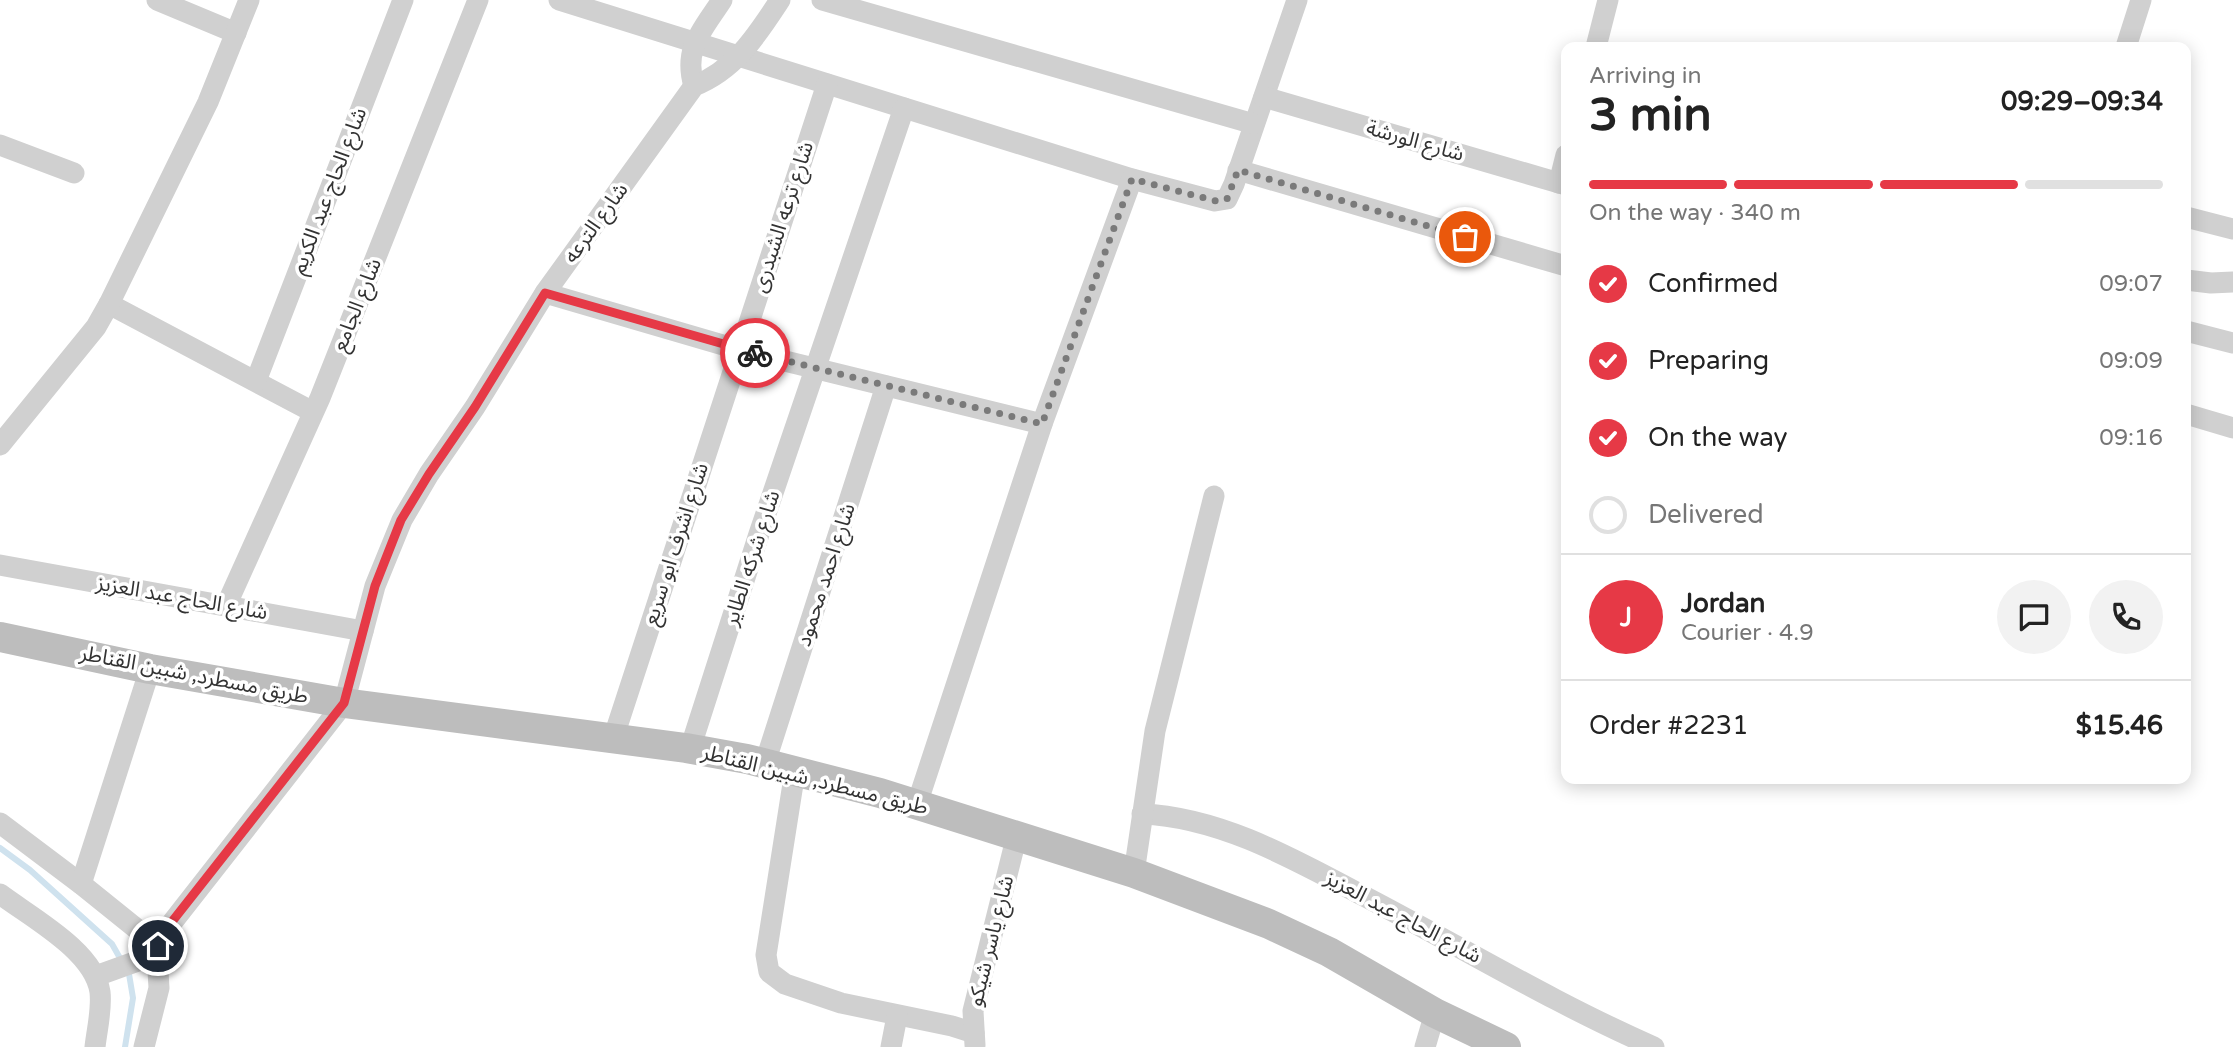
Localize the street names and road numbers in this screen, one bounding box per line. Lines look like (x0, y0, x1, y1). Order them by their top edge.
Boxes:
street label: شارع الحاج عبد الكريم (286, 104, 374, 279)
street label: شارع الورشة (1363, 115, 1467, 169)
street label: شارع ترعه الشبدرى (747, 138, 821, 296)
street label: شارع الترعه (558, 178, 635, 269)
street label: شارع الجامع (327, 255, 389, 356)
street label: شارع اشرف ابو سريع (638, 460, 716, 629)
street label: شارع شركه الطاير (718, 487, 788, 630)
street label: شارع احمد محمود (791, 500, 863, 650)
street label: شارع الحاج عبد العزيز (93, 570, 270, 627)
street label: طريق مسطرد, شبين القناطر (77, 640, 310, 709)
street label: طريق مسطرد, شبين القناطر (698, 740, 931, 820)
street label: شارع الحاج عبد العزيز (1319, 865, 1485, 970)
street label: شارع ياسر شيكو (963, 873, 1021, 1009)

